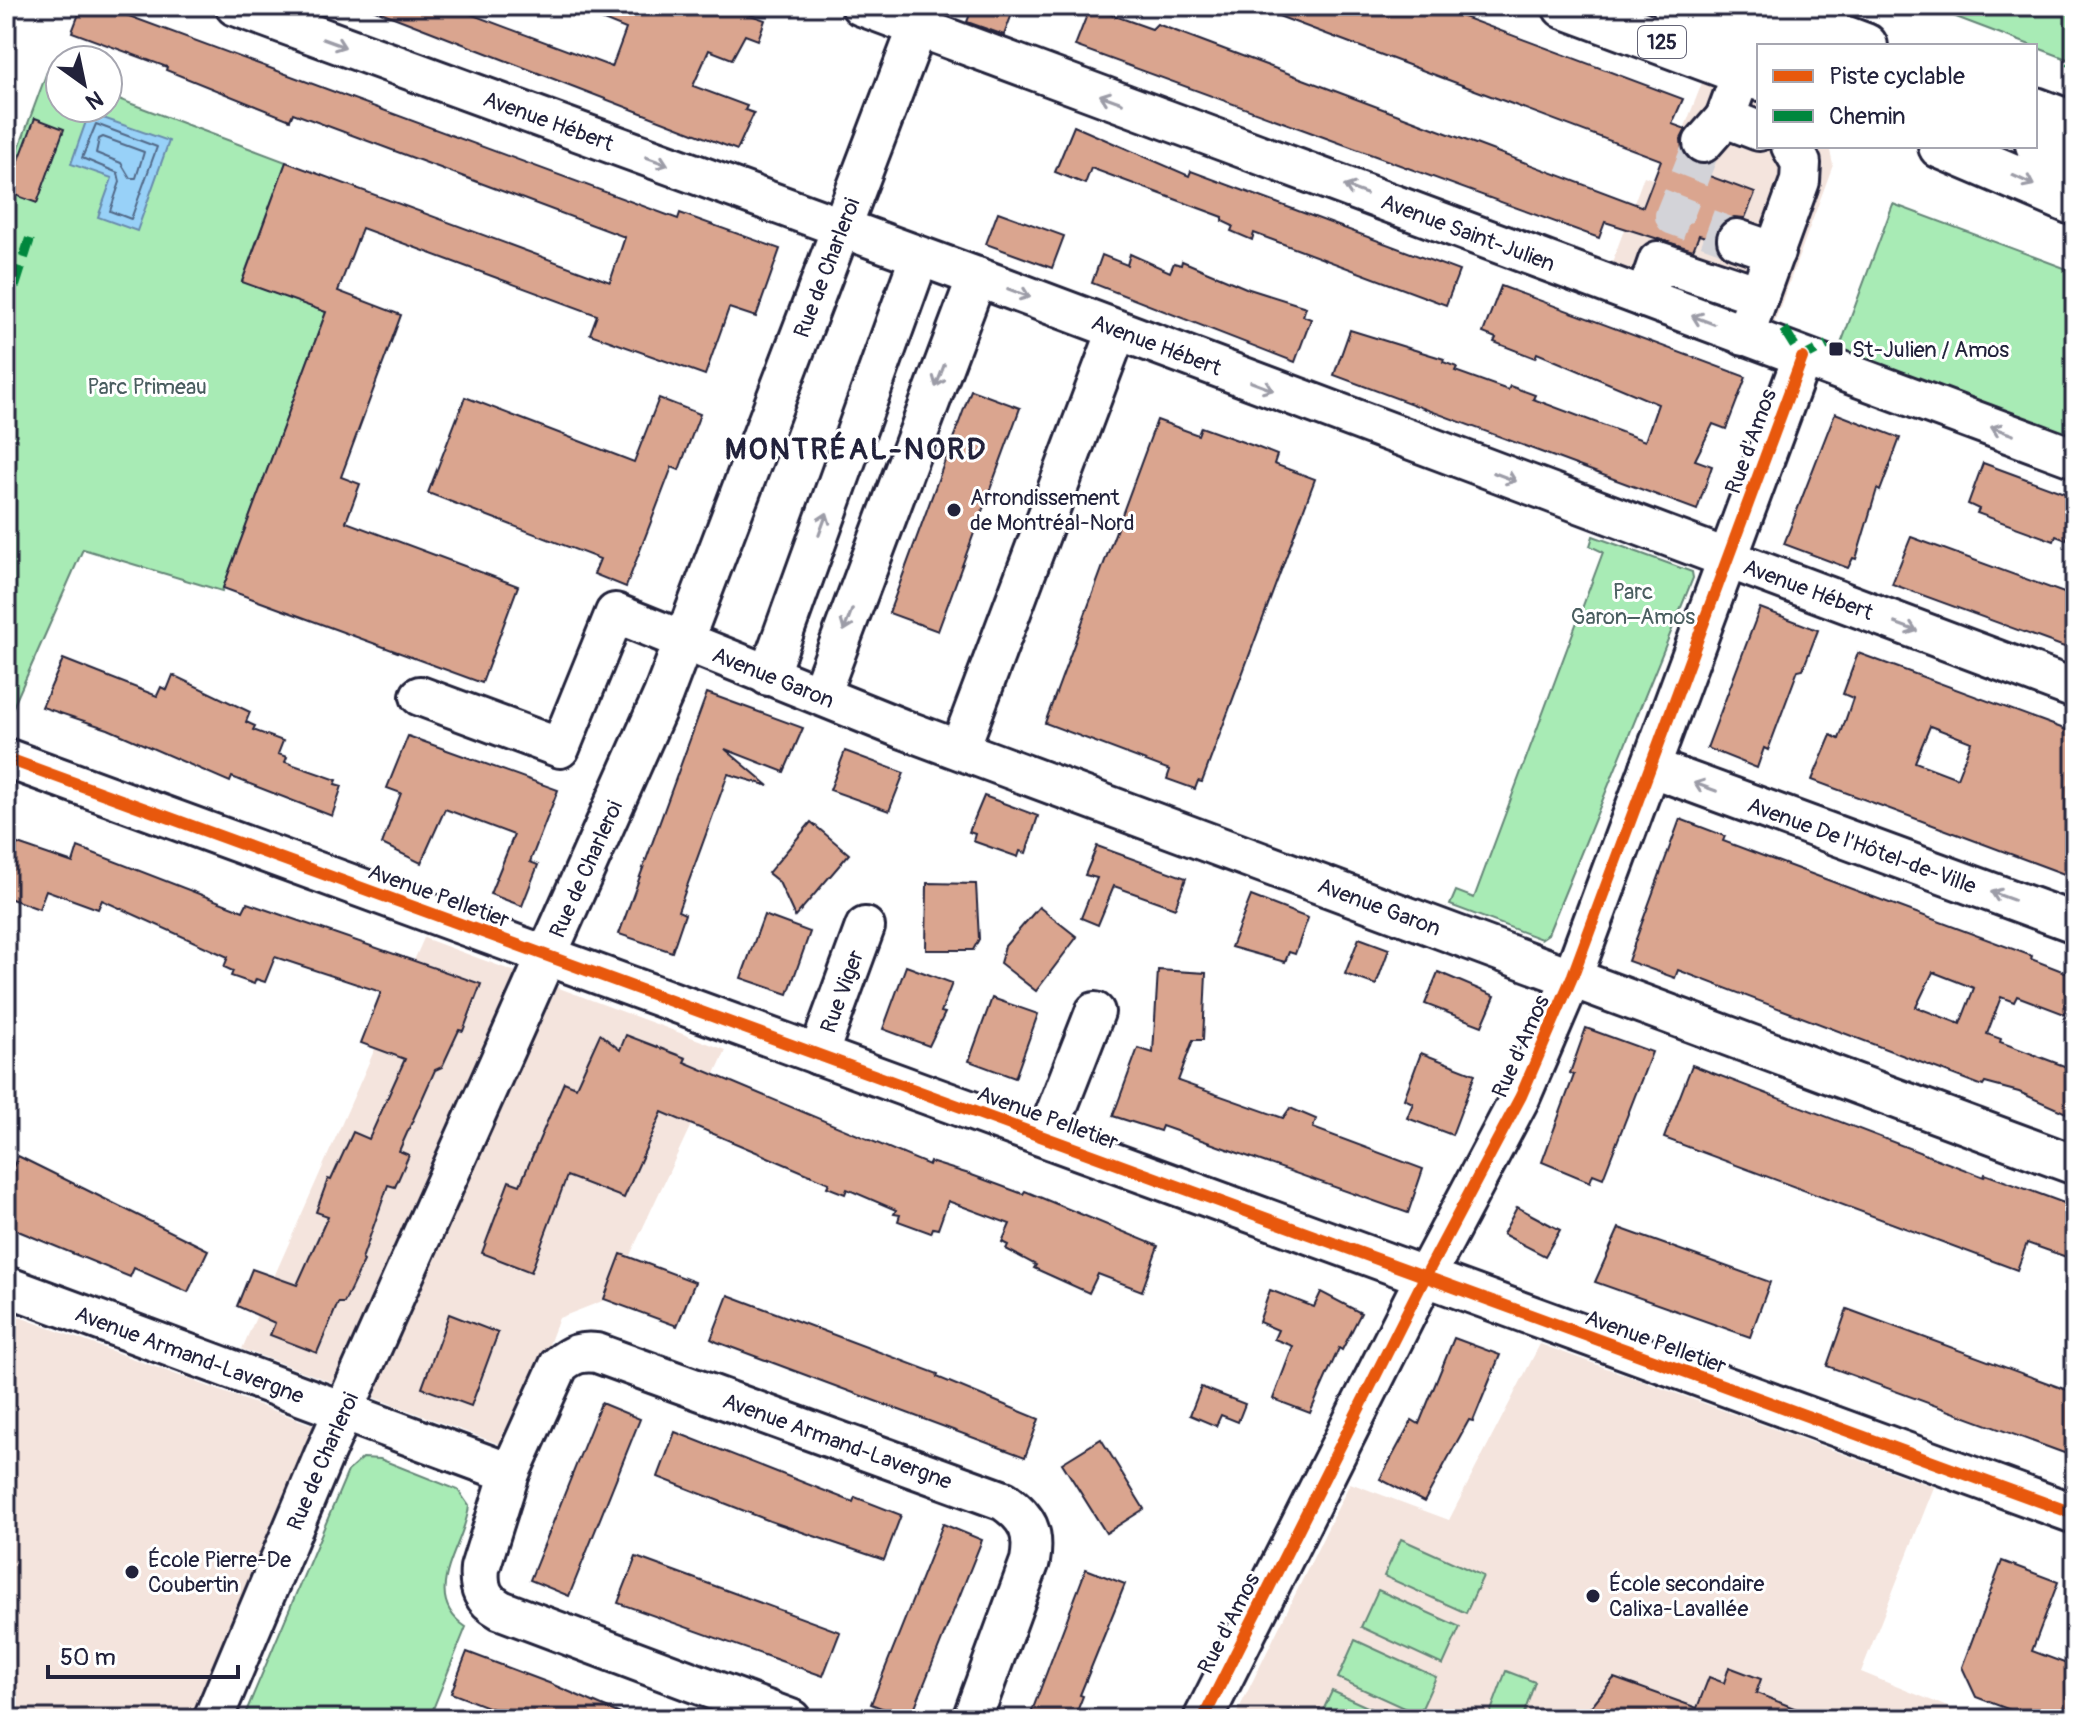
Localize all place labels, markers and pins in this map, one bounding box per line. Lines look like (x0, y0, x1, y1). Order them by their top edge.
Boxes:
place label: St-Julien / Amos (1852, 336, 2009, 364)
marker: St-Julien / Amos (1827, 340, 1845, 358)
place label: Arrondissement de Montréal-Nord (970, 484, 1134, 537)
marker: Arrondissement de Montréal-Nord (945, 501, 963, 519)
place label: École Pierre-De Coubertin (148, 1546, 291, 1599)
marker: École Pierre-De Coubertin (123, 1563, 141, 1581)
place label: École secondaire Calixa-Lavallée (1609, 1570, 1764, 1623)
marker: École secondaire Calixa-Lavallée (1584, 1587, 1602, 1605)

